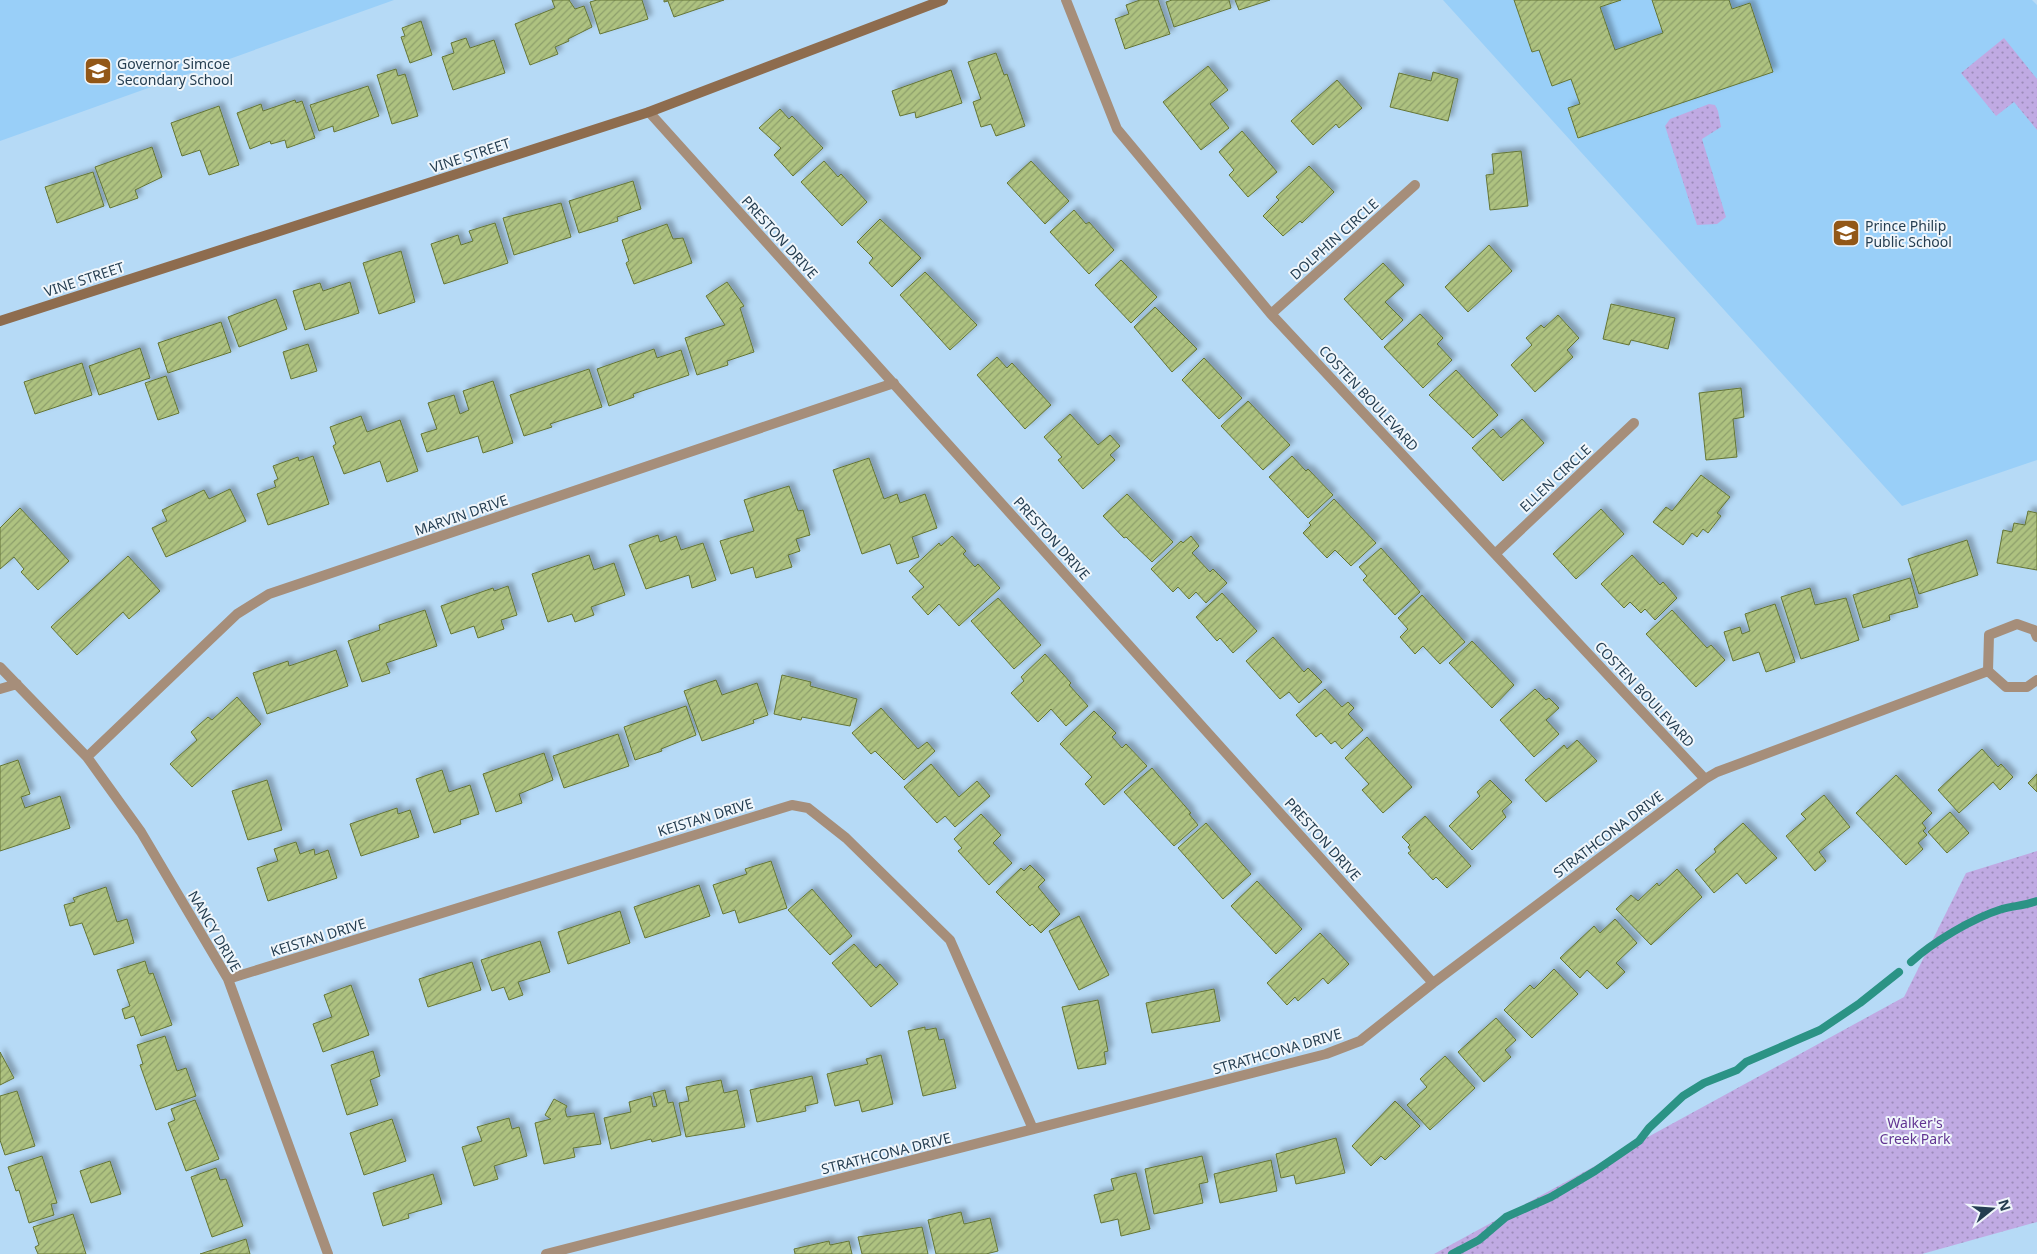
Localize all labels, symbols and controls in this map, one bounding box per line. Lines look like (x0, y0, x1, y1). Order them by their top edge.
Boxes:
place label: Governor Simcoe Secondary School (117, 54, 233, 89)
school or university icon: Governor Simcoe Secondary School (83, 56, 113, 86)
street label: VINE STREET (428, 133, 512, 177)
street label: PRESTON DRIVE (738, 192, 822, 282)
street label: DOLPHIN CIRCLE (1286, 194, 1382, 284)
place label: Prince Philip Public School (1865, 216, 1952, 251)
school or university icon: Prince Philip Public School (1831, 218, 1861, 248)
street label: VINE STREET (42, 257, 126, 301)
street label: COSTEN BOULEVARD (1315, 341, 1423, 455)
street label: ELLEN CIRCLE (1515, 440, 1595, 516)
street label: MARVIN DRIVE (412, 490, 510, 540)
street label: PRESTON DRIVE (1010, 493, 1094, 583)
street label: COSTEN BOULEVARD (1591, 637, 1699, 751)
street label: STRATHCONA DRIVE (1549, 786, 1667, 882)
street label: KEISTAN DRIVE (655, 793, 755, 841)
street label: PRESTON DRIVE (1281, 794, 1365, 884)
street label: NANCY DRIVE (184, 887, 246, 975)
street label: KEISTAN DRIVE (268, 913, 368, 961)
street label: STRATHCONA DRIVE (1211, 1024, 1343, 1078)
park label: Walker's Creek Park (1880, 1113, 1951, 1148)
street label: STRATHCONA DRIVE (819, 1128, 953, 1178)
north arrow (1967, 1184, 2017, 1234)
text: N (1994, 1197, 2016, 1213)

